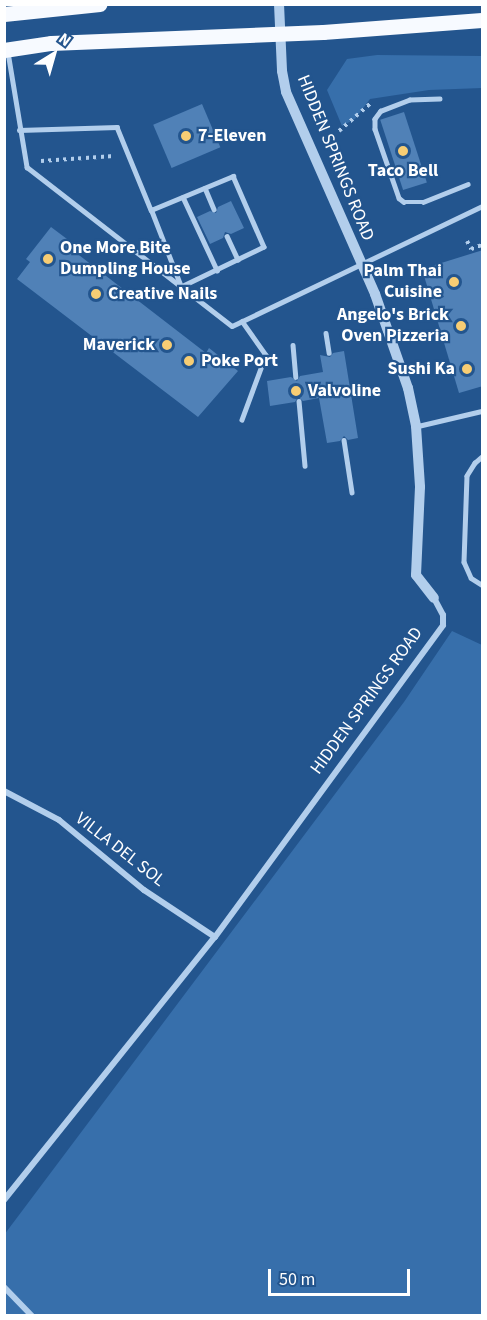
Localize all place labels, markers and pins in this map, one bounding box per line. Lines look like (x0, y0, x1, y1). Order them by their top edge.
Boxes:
place label: 7-Eleven (198, 125, 267, 147)
marker: 7-Eleven (179, 129, 193, 143)
marker: Taco Bell (396, 144, 410, 158)
place label: Taco Bell (368, 160, 438, 182)
place label: One More Bite Dumpling House (60, 238, 191, 280)
marker: One More Bite Dumpling House (41, 252, 55, 266)
place label: Palm Thai Cuisine (363, 261, 442, 304)
marker: Palm Thai Cuisine (447, 275, 461, 289)
place label: Creative Nails (108, 283, 217, 305)
marker: Creative Nails (89, 287, 103, 301)
place label: Angelo's Brick Oven Pizzeria (337, 305, 449, 348)
marker: Angelo's Brick Oven Pizzeria (454, 319, 468, 333)
place label: Maverick (83, 334, 155, 356)
marker: Maverick (160, 338, 174, 352)
place label: Poke Port (201, 350, 278, 372)
marker: Poke Port (182, 354, 196, 368)
place label: Sushi Ka (387, 358, 455, 380)
marker: Sushi Ka (460, 362, 474, 376)
place label: Valvoline (308, 380, 381, 402)
marker: Valvoline (289, 384, 303, 398)

